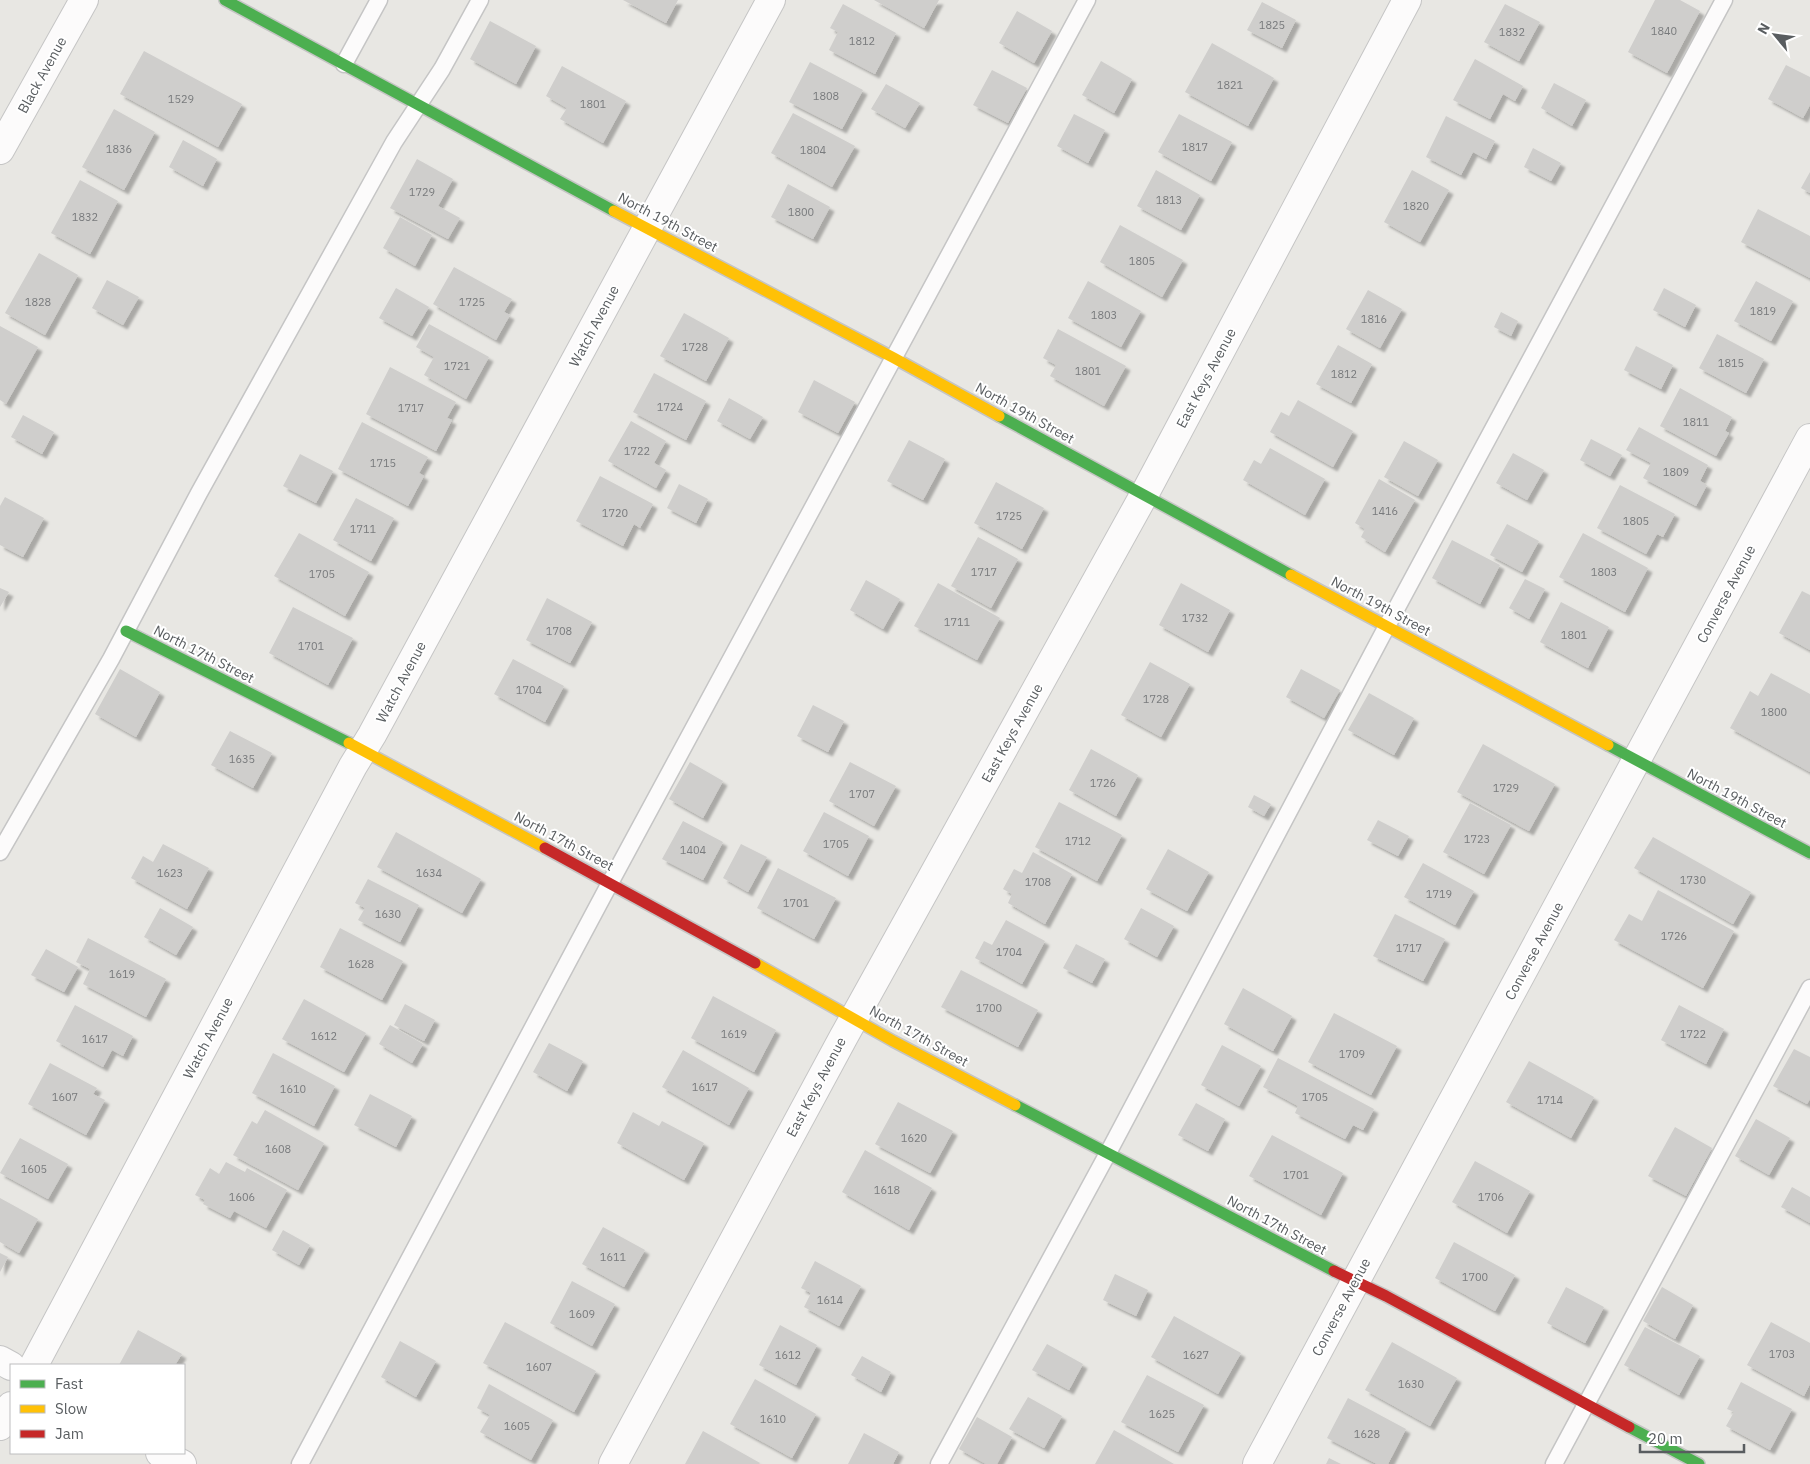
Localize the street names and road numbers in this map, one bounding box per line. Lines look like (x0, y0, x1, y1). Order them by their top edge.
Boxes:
street label: Black Avenue (14, 33, 71, 116)
street label: North 19th Street (615, 188, 721, 256)
street label: Watch Avenue (565, 282, 623, 370)
street label: East Keys Avenue (1172, 325, 1240, 431)
street label: North 19th Street (972, 378, 1078, 448)
street label: Converse Avenue (1693, 542, 1760, 646)
street label: North 19th Street (1328, 572, 1434, 640)
street label: North 17th Street (151, 621, 257, 687)
street label: Watch Avenue (372, 638, 430, 726)
street label: East Keys Avenue (977, 680, 1047, 786)
street label: North 19th Street (1684, 764, 1790, 832)
street label: North 17th Street (511, 807, 617, 875)
street label: Converse Avenue (1501, 899, 1568, 1003)
street label: Watch Avenue (179, 994, 237, 1082)
street label: North 17th Street (866, 1001, 972, 1071)
street label: East Keys Avenue (782, 1034, 850, 1140)
street label: North 17th Street (1224, 1191, 1330, 1259)
street label: Converse Avenue (1308, 1255, 1375, 1359)

